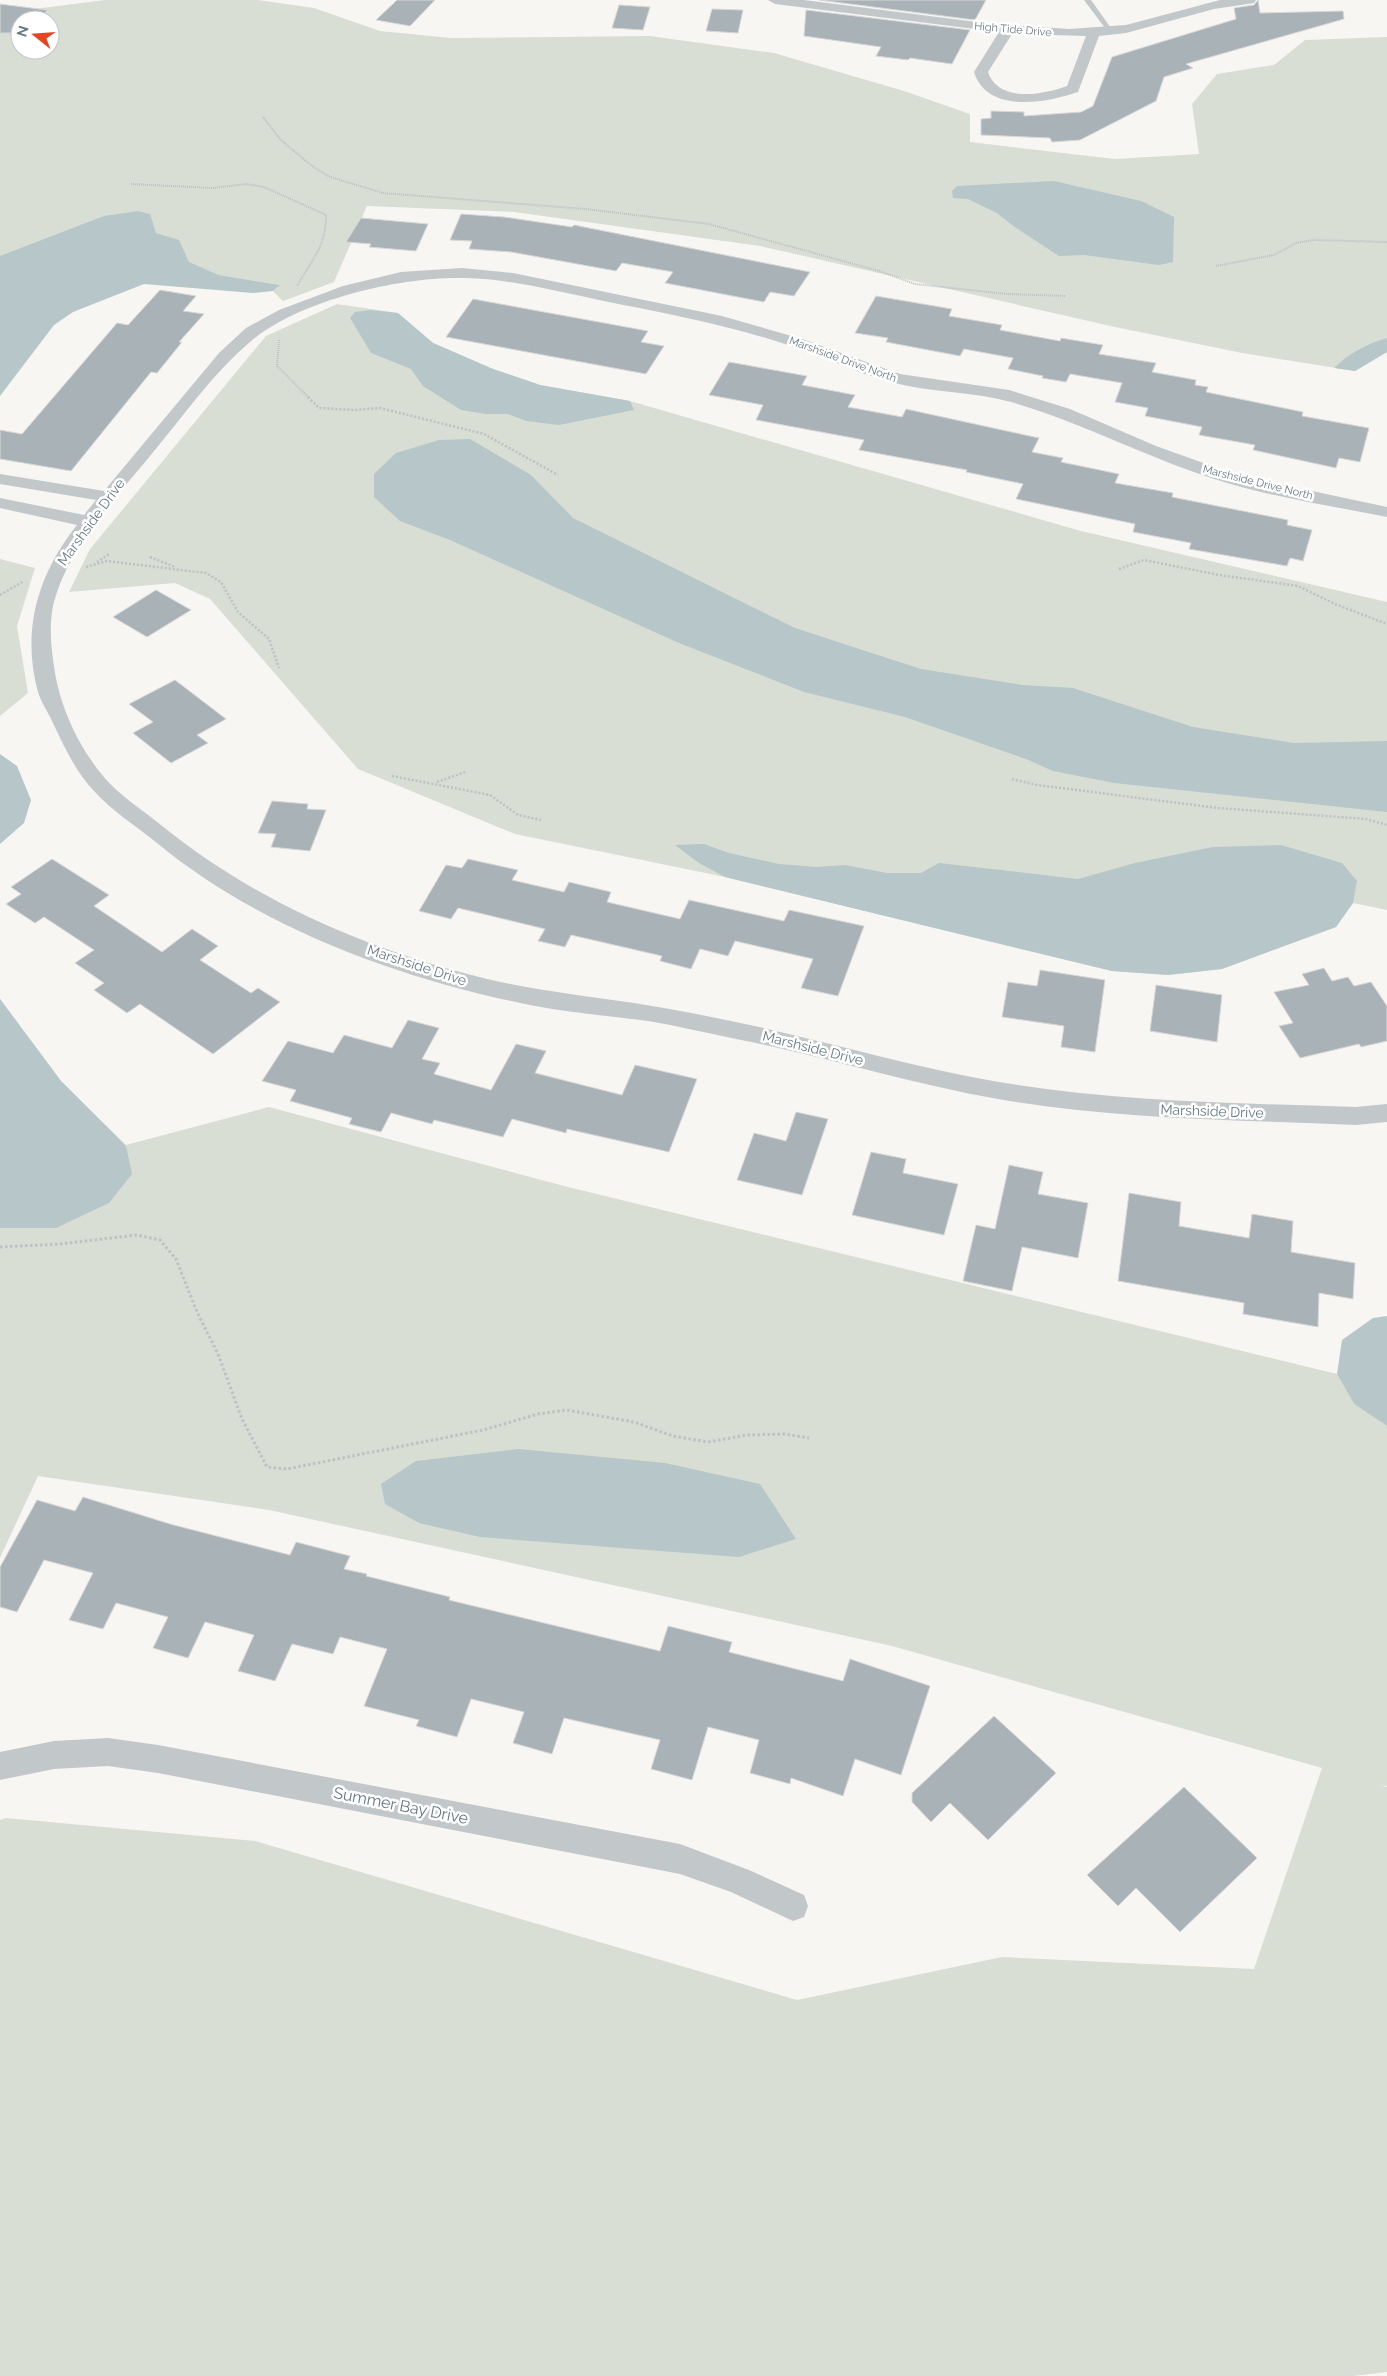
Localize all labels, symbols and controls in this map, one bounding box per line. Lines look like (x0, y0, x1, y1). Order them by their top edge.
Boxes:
north arrow (10, 10, 60, 60)
street label: High Tide Drive (974, 20, 1053, 39)
text: N (13, 24, 32, 39)
street label: Marshside Drive North (788, 334, 898, 385)
street label: Marshside Drive North (1202, 463, 1314, 502)
street label: Marshside Drive (54, 475, 128, 569)
street label: Marshside Drive (365, 941, 469, 989)
street label: Marshside Drive (761, 1028, 865, 1068)
street label: Marshside Drive (1160, 1101, 1264, 1121)
street label: Summer Bay Drive (332, 1783, 470, 1828)

